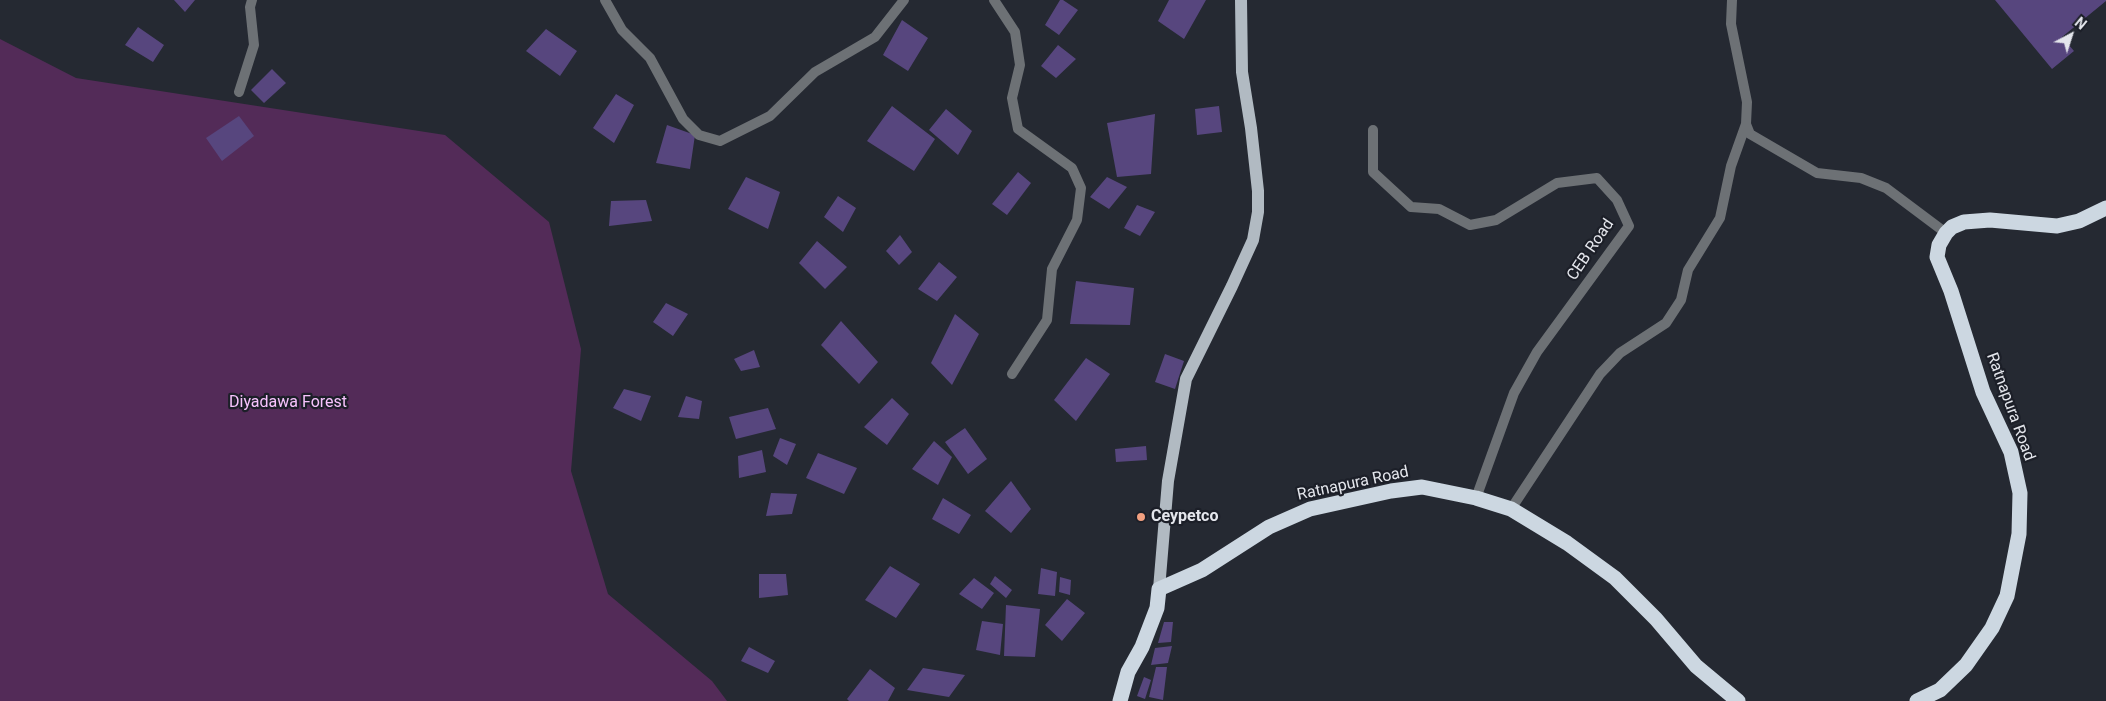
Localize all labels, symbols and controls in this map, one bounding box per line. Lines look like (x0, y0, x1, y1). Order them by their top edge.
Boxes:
north arrow (2046, 10, 2096, 60)
text: N (2072, 14, 2090, 33)
street label: CEB Road (1563, 216, 1619, 284)
street label: Ratnapura Road (1982, 350, 2038, 464)
park label: Diyadawa Forest (229, 393, 347, 413)
street label: Ratnapura Road (1295, 463, 1411, 505)
place label: Ceypetco (1151, 507, 1218, 527)
marker: Ceypetco (1135, 511, 1147, 523)

